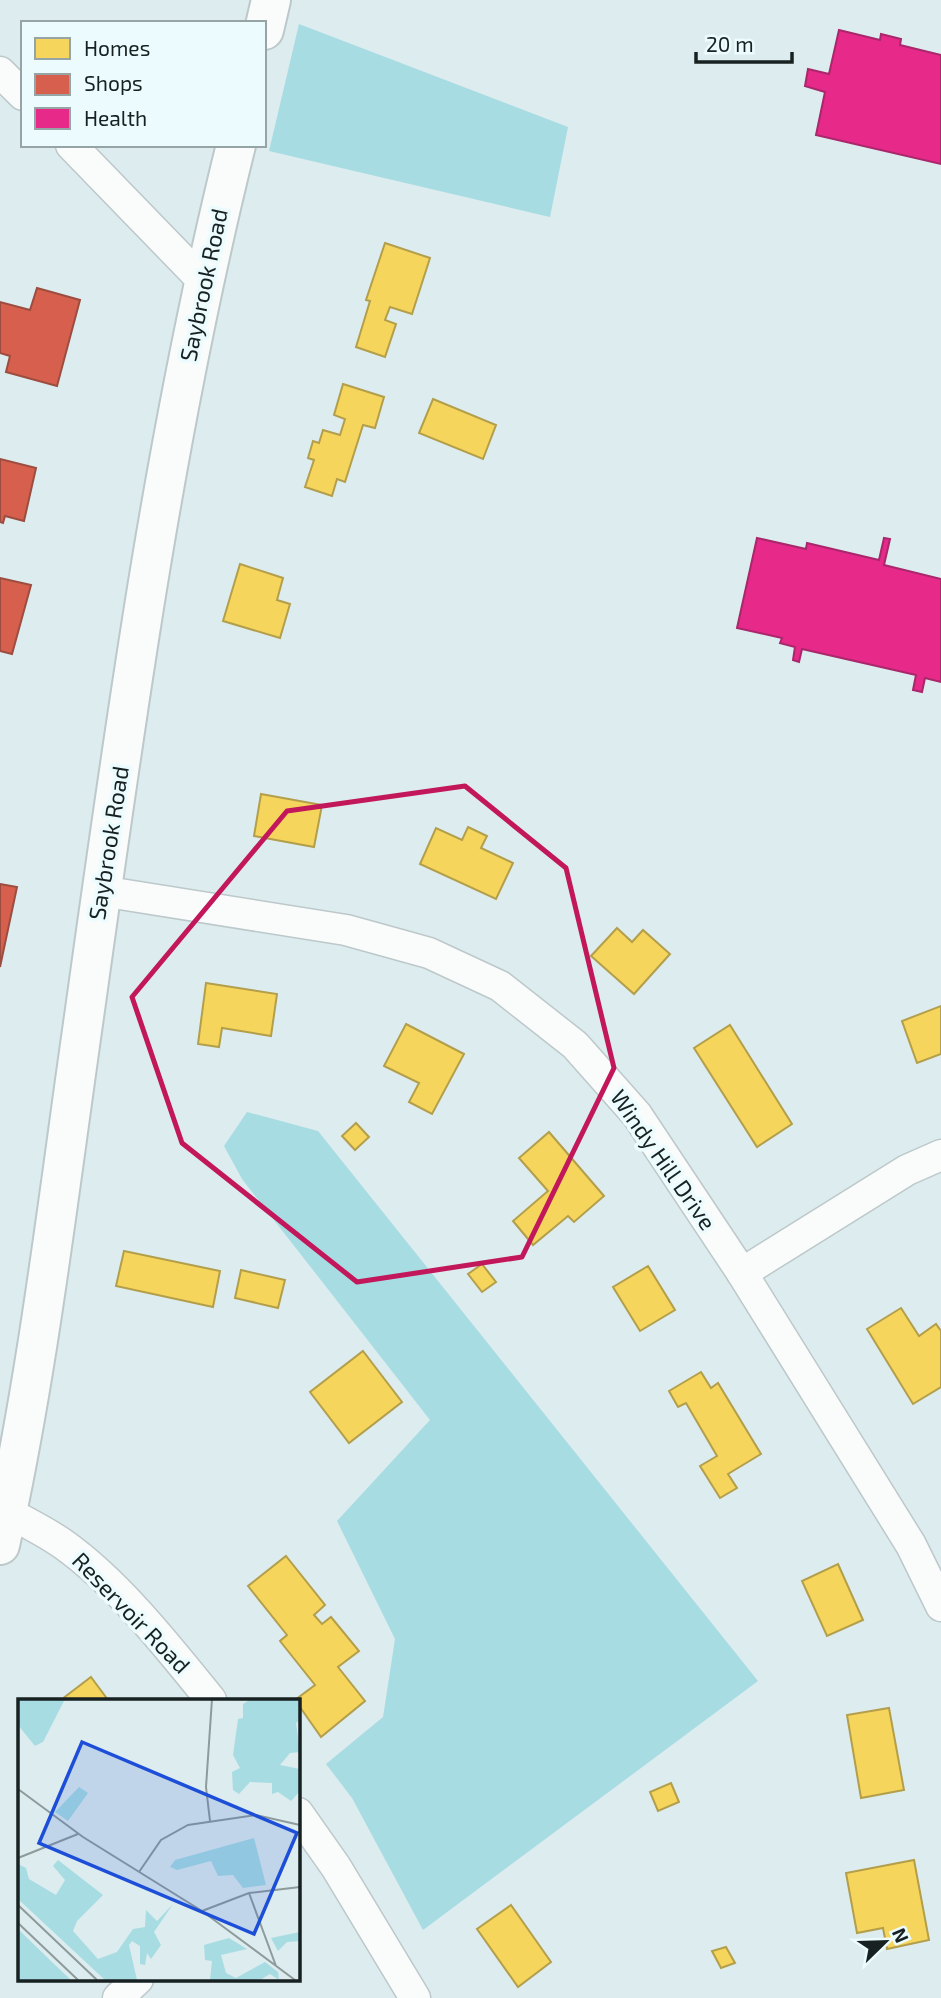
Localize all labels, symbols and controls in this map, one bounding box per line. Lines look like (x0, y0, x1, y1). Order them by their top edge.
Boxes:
legend (21, 21, 266, 147)
scale bar (696, 21, 792, 65)
text: 20 m (706, 31, 754, 56)
text: Homes (84, 35, 150, 60)
text: Shops (84, 70, 143, 95)
text: Health (84, 105, 147, 130)
street label: Saybrook Road (173, 206, 233, 364)
street label: Saybrook Road (82, 764, 134, 922)
street label: Windy Hill Drive (605, 1084, 723, 1235)
street label: Reservoir Road (67, 1546, 196, 1679)
inset map (18, 1699, 299, 1980)
north arrow (850, 1907, 920, 1977)
text: N (888, 1924, 914, 1946)

